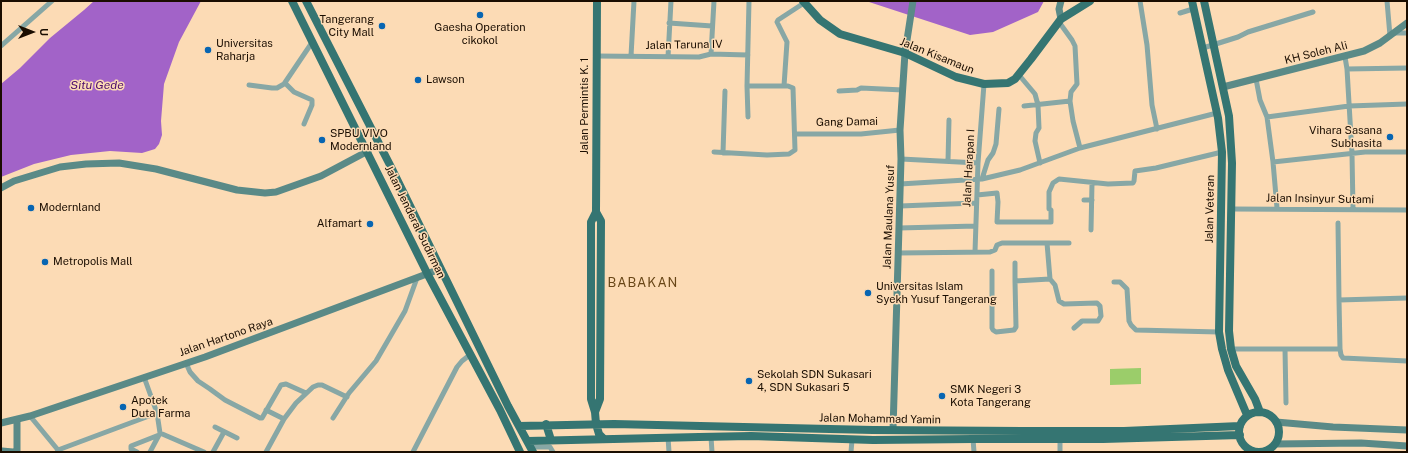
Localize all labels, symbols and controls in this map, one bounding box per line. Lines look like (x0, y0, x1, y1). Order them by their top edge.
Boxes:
marker: Gaesha Operation cikokol (475, 10, 485, 20)
north arrow (12, 12, 52, 52)
place label: Tangerang City Mall (319, 13, 374, 39)
marker: Tangerang City Mall (377, 21, 387, 31)
place label: Gaesha Operation cikokol (434, 21, 526, 47)
text: U (38, 28, 50, 36)
street label: Jalan Kisamaun (898, 35, 976, 77)
place label: Universitas Raharja (216, 37, 273, 63)
street label: Jalan Taruna IV (645, 38, 723, 52)
street label: KH Soleh Ali (1283, 39, 1349, 67)
marker: Universitas Raharja (203, 45, 213, 55)
street label: Jalan Permintis K. 1 (578, 58, 592, 154)
place label: Lawson (426, 73, 465, 87)
marker: Lawson (413, 75, 423, 85)
water label: Situ Gede (70, 78, 124, 92)
street label: Gang Damai (816, 115, 878, 129)
place label: Vihara Sasana Subhasita (1309, 124, 1382, 150)
place label: SPBU VIVO Modernland (330, 127, 392, 153)
street label: Jalan Harapan I (960, 129, 978, 207)
marker: Vihara Sasana Subhasita (1385, 132, 1395, 142)
marker: SPBU VIVO Modernland (317, 135, 327, 145)
street label: Jalan Jenderal Sudirman (382, 163, 448, 281)
street label: Jalan Maulana Yusuf (881, 165, 897, 269)
street label: Jalan Veteran (1203, 175, 1217, 243)
street label: Jalan Insinyur Sutami (1266, 191, 1374, 207)
place label: Modernland (39, 201, 101, 215)
marker: Modernland (26, 203, 36, 213)
place label: Alfamart (317, 217, 362, 231)
marker: Alfamart (365, 219, 375, 229)
place label: Metropolis Mall (53, 255, 133, 269)
marker: Metropolis Mall (40, 257, 50, 267)
district label: BABAKAN (608, 275, 678, 291)
place label: Universitas Islam Syekh Yusuf Tangerang (876, 280, 997, 306)
marker: Universitas Islam Syekh Yusuf Tangerang (863, 288, 873, 298)
street label: Jalan Hartono Raya (178, 315, 274, 359)
place label: Sekolah SDN Sukasari 4, SDN Sukasari 5 (757, 368, 872, 394)
marker: Sekolah SDN Sukasari 4, SDN Sukasari 5 (744, 376, 754, 386)
place label: SMK Negeri 3 Kota Tangerang (950, 383, 1031, 409)
marker: SMK Negeri 3 Kota Tangerang (937, 391, 947, 401)
place label: Apotek Duta Farma (131, 394, 190, 420)
marker: Apotek Duta Farma (118, 402, 128, 412)
street label: Jalan Mohammad Yamin (819, 411, 941, 427)

